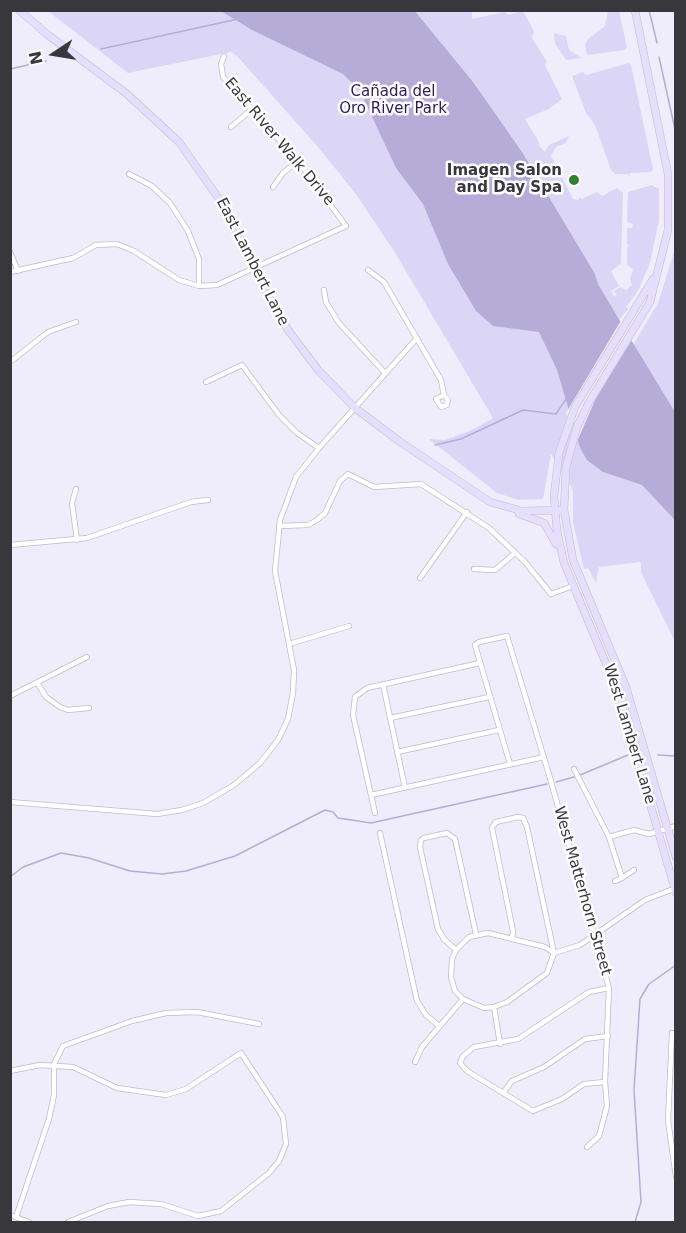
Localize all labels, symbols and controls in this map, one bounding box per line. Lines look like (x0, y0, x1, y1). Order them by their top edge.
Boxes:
north arrow (24, 24, 84, 84)
text: N (25, 49, 47, 66)
street label: East River Walk Drive (220, 74, 338, 210)
park label: Cañada del Oro River Park (339, 83, 447, 118)
place label: Imagen Salon and Day Spa (447, 162, 562, 197)
marker: Imagen Salon and Day Spa (567, 173, 581, 187)
street label: East Lambert Lane (212, 195, 292, 329)
street label: West Lambert Lane (599, 662, 659, 806)
street label: West Matterhorn Street (549, 804, 615, 978)

